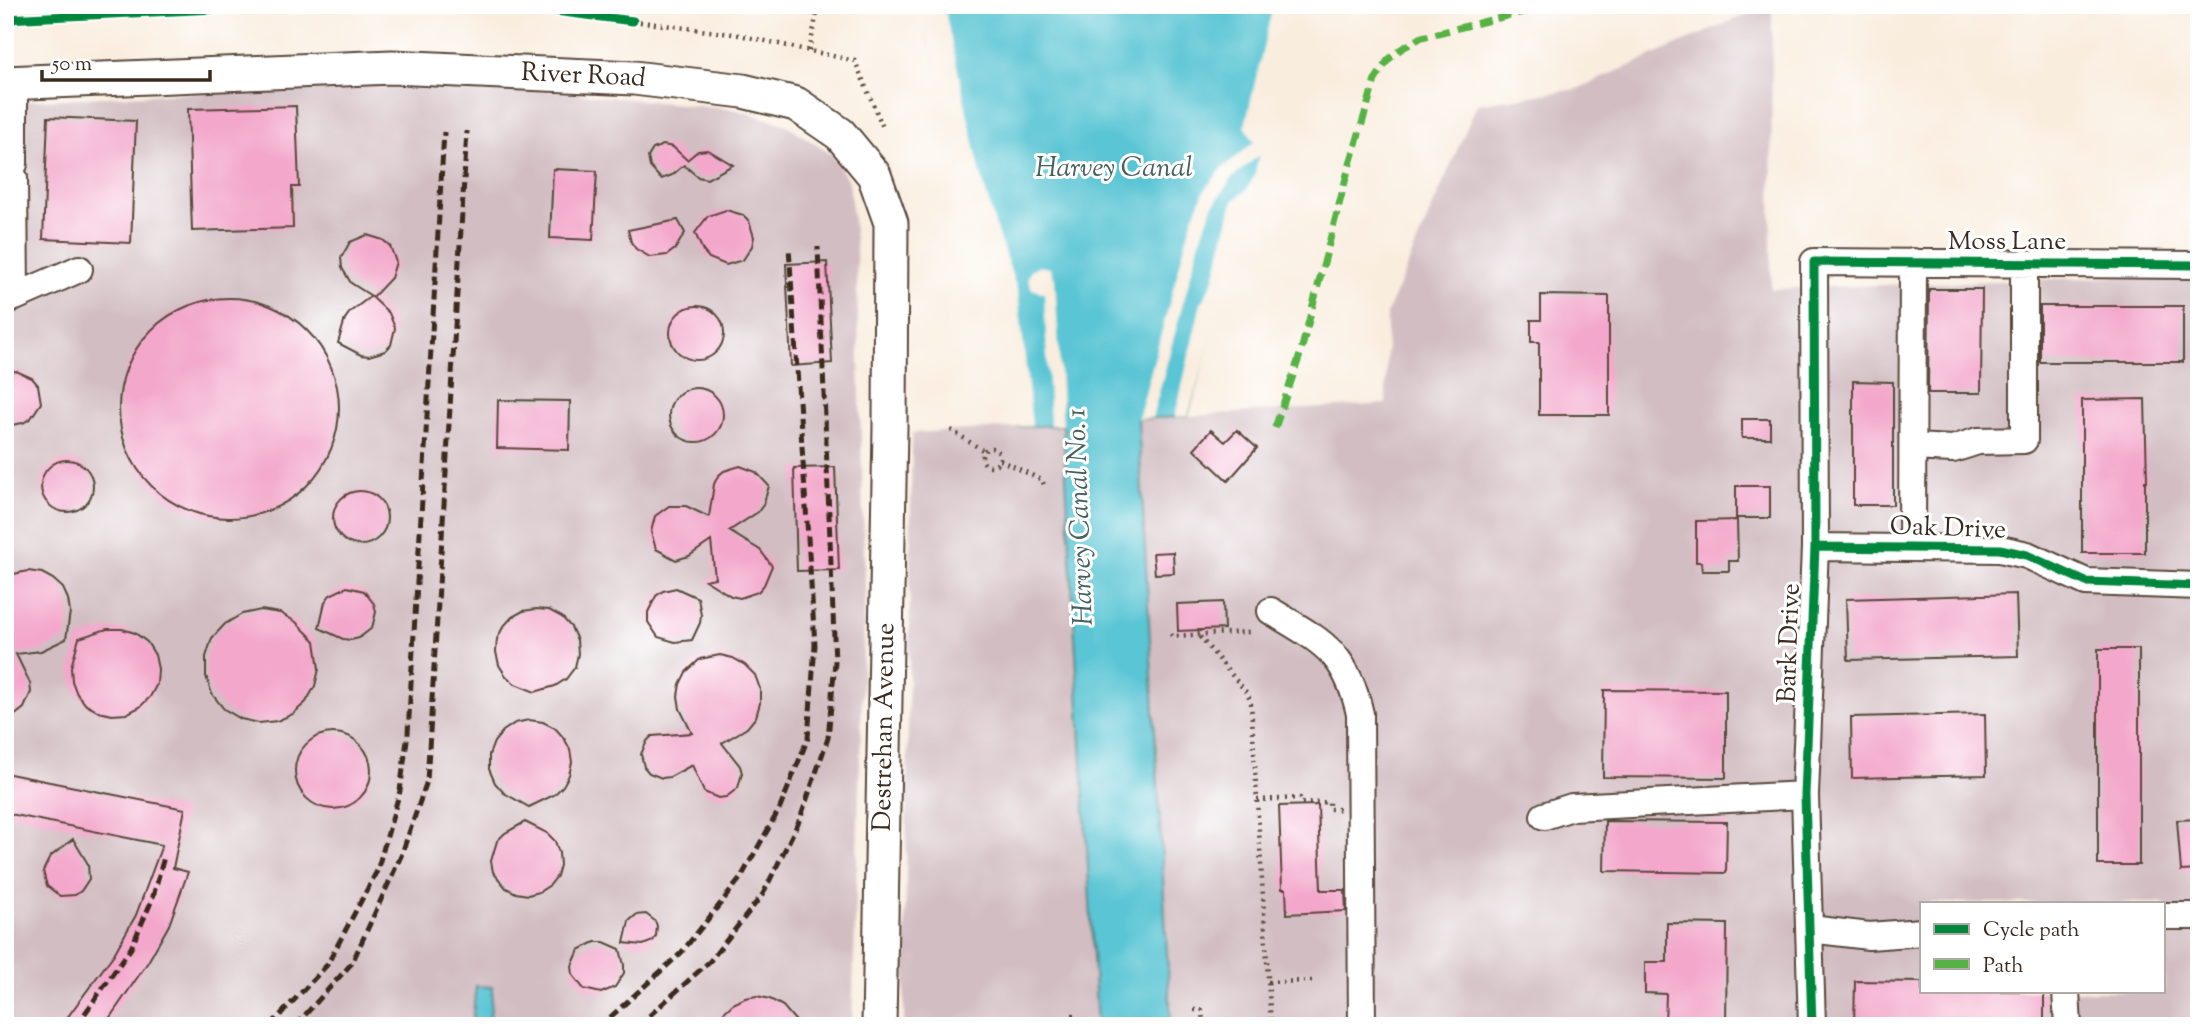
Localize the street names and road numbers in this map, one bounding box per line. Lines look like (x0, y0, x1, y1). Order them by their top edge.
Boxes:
street label: River Road (520, 54, 648, 98)
street label: Moss Lane (1948, 224, 2066, 261)
street label: Oak Drive (1889, 508, 2007, 550)
street label: Bark Drive (1769, 582, 1811, 704)
street label: Destrehan Avenue (865, 622, 905, 832)

